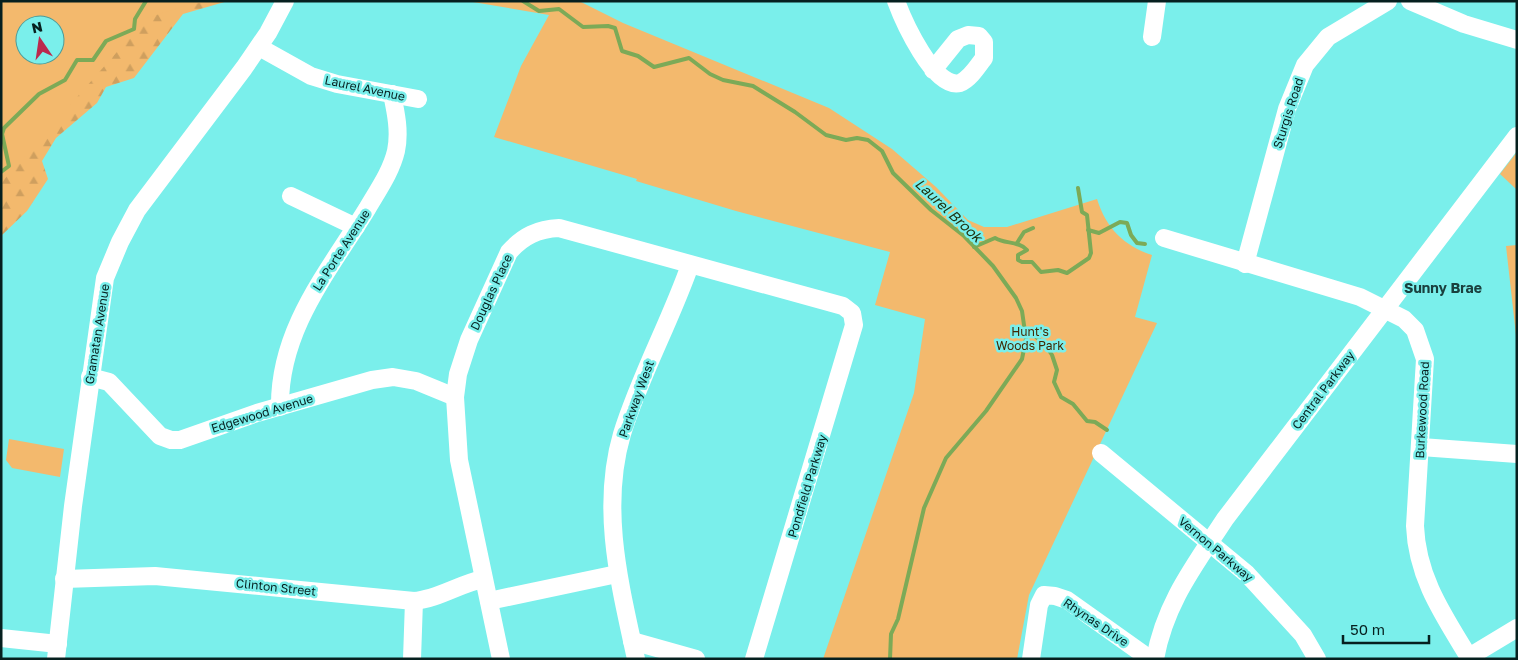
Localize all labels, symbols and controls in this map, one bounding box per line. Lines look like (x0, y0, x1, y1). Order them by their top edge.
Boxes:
north arrow (15, 15, 65, 65)
text: N (30, 17, 44, 36)
street label: Laurel Avenue (323, 72, 407, 104)
street label: Sturgis Road (1270, 76, 1306, 150)
water label: Laurel Brook (912, 175, 988, 247)
street label: La Porte Avenue (309, 207, 373, 293)
street label: Douglas Place (467, 252, 515, 332)
district label: Sunny Brae (1404, 279, 1482, 296)
street label: Gramatan Avenue (82, 283, 112, 385)
park label: Hunt's Woods Park (996, 324, 1064, 353)
street label: Central Parkway (1289, 348, 1358, 432)
street label: Parkway West (615, 358, 657, 440)
street label: Burkewood Road (1412, 361, 1432, 459)
street label: Edgewood Avenue (209, 390, 315, 436)
street label: Pondfield Parkway (784, 432, 830, 539)
street label: Vernon Parkway (1176, 513, 1257, 585)
street label: Clinton Street (235, 575, 317, 599)
street label: Rhynas Drive (1061, 595, 1131, 649)
scale bar (1343, 612, 1429, 644)
text: 50 m (1350, 620, 1385, 638)

